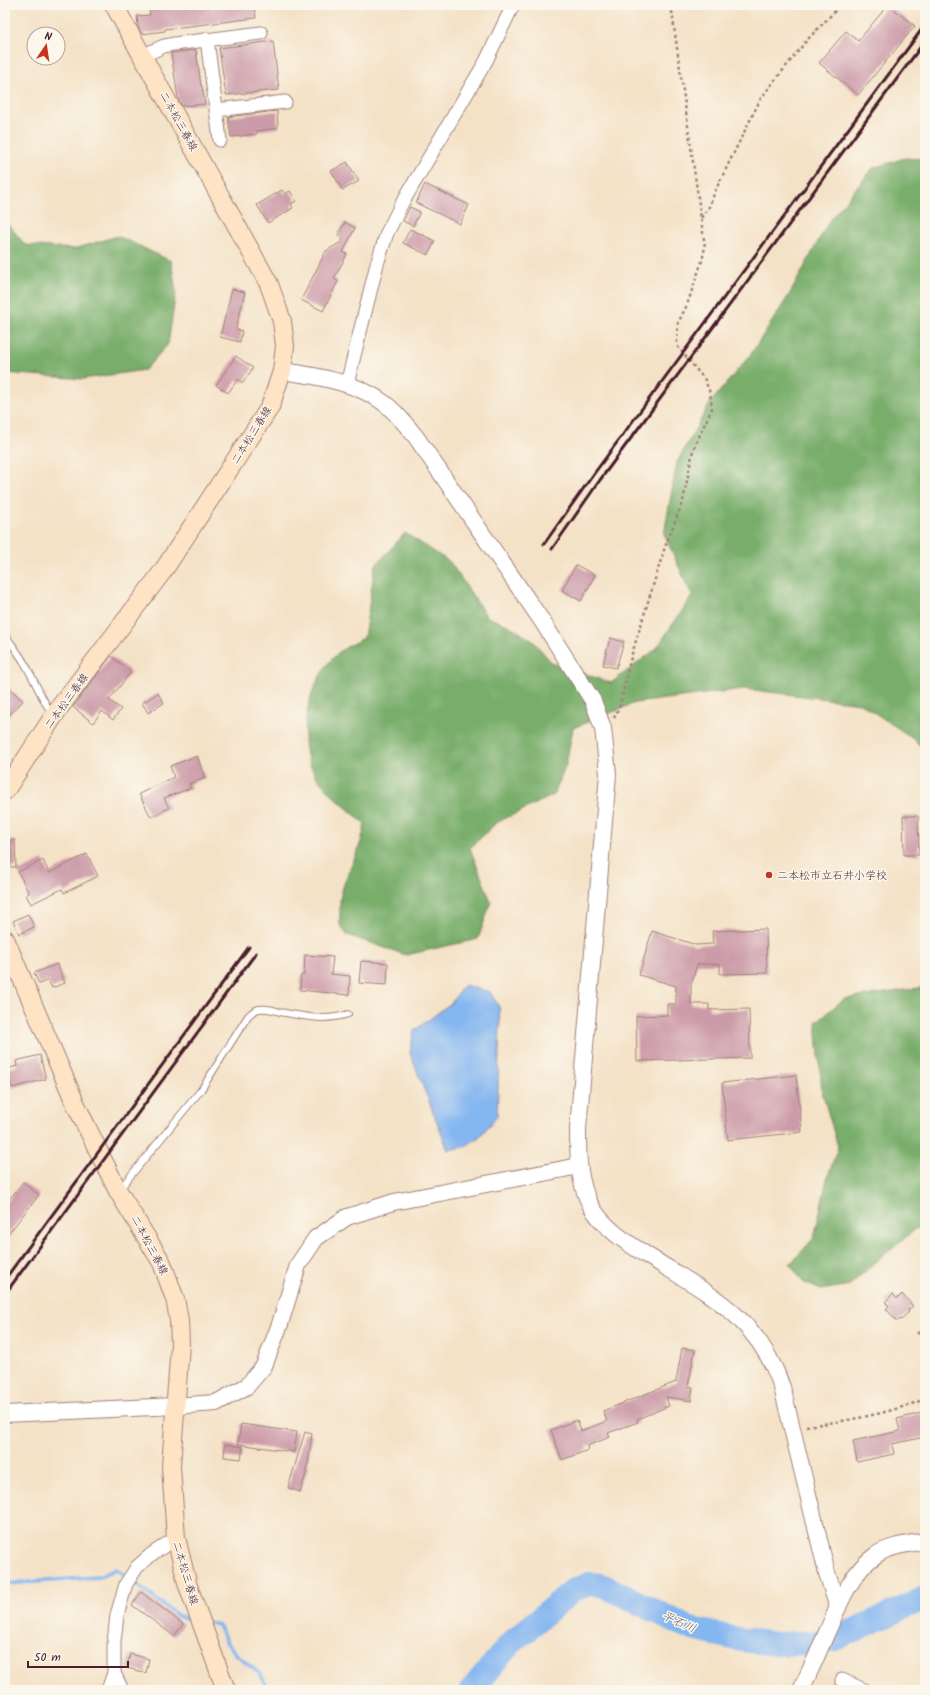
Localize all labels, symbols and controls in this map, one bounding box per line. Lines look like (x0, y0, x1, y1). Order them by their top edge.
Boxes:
north arrow (26, 26, 66, 66)
text: N (43, 28, 53, 47)
street label: 二本松三春線 (154, 88, 202, 155)
street label: 二本松三春線 (227, 403, 277, 468)
street label: 二本松三春線 (40, 670, 93, 734)
place label: 二本松市立石井小学校 (777, 867, 887, 885)
marker: 二本松市立石井小学校 (764, 870, 774, 880)
street label: 二本松三春線 (126, 1212, 173, 1279)
street label: 二本松三春線 (167, 1539, 203, 1607)
water label: 平石川 (658, 1606, 699, 1638)
scale bar (28, 1643, 128, 1669)
text: 50 m (34, 1648, 61, 1667)

